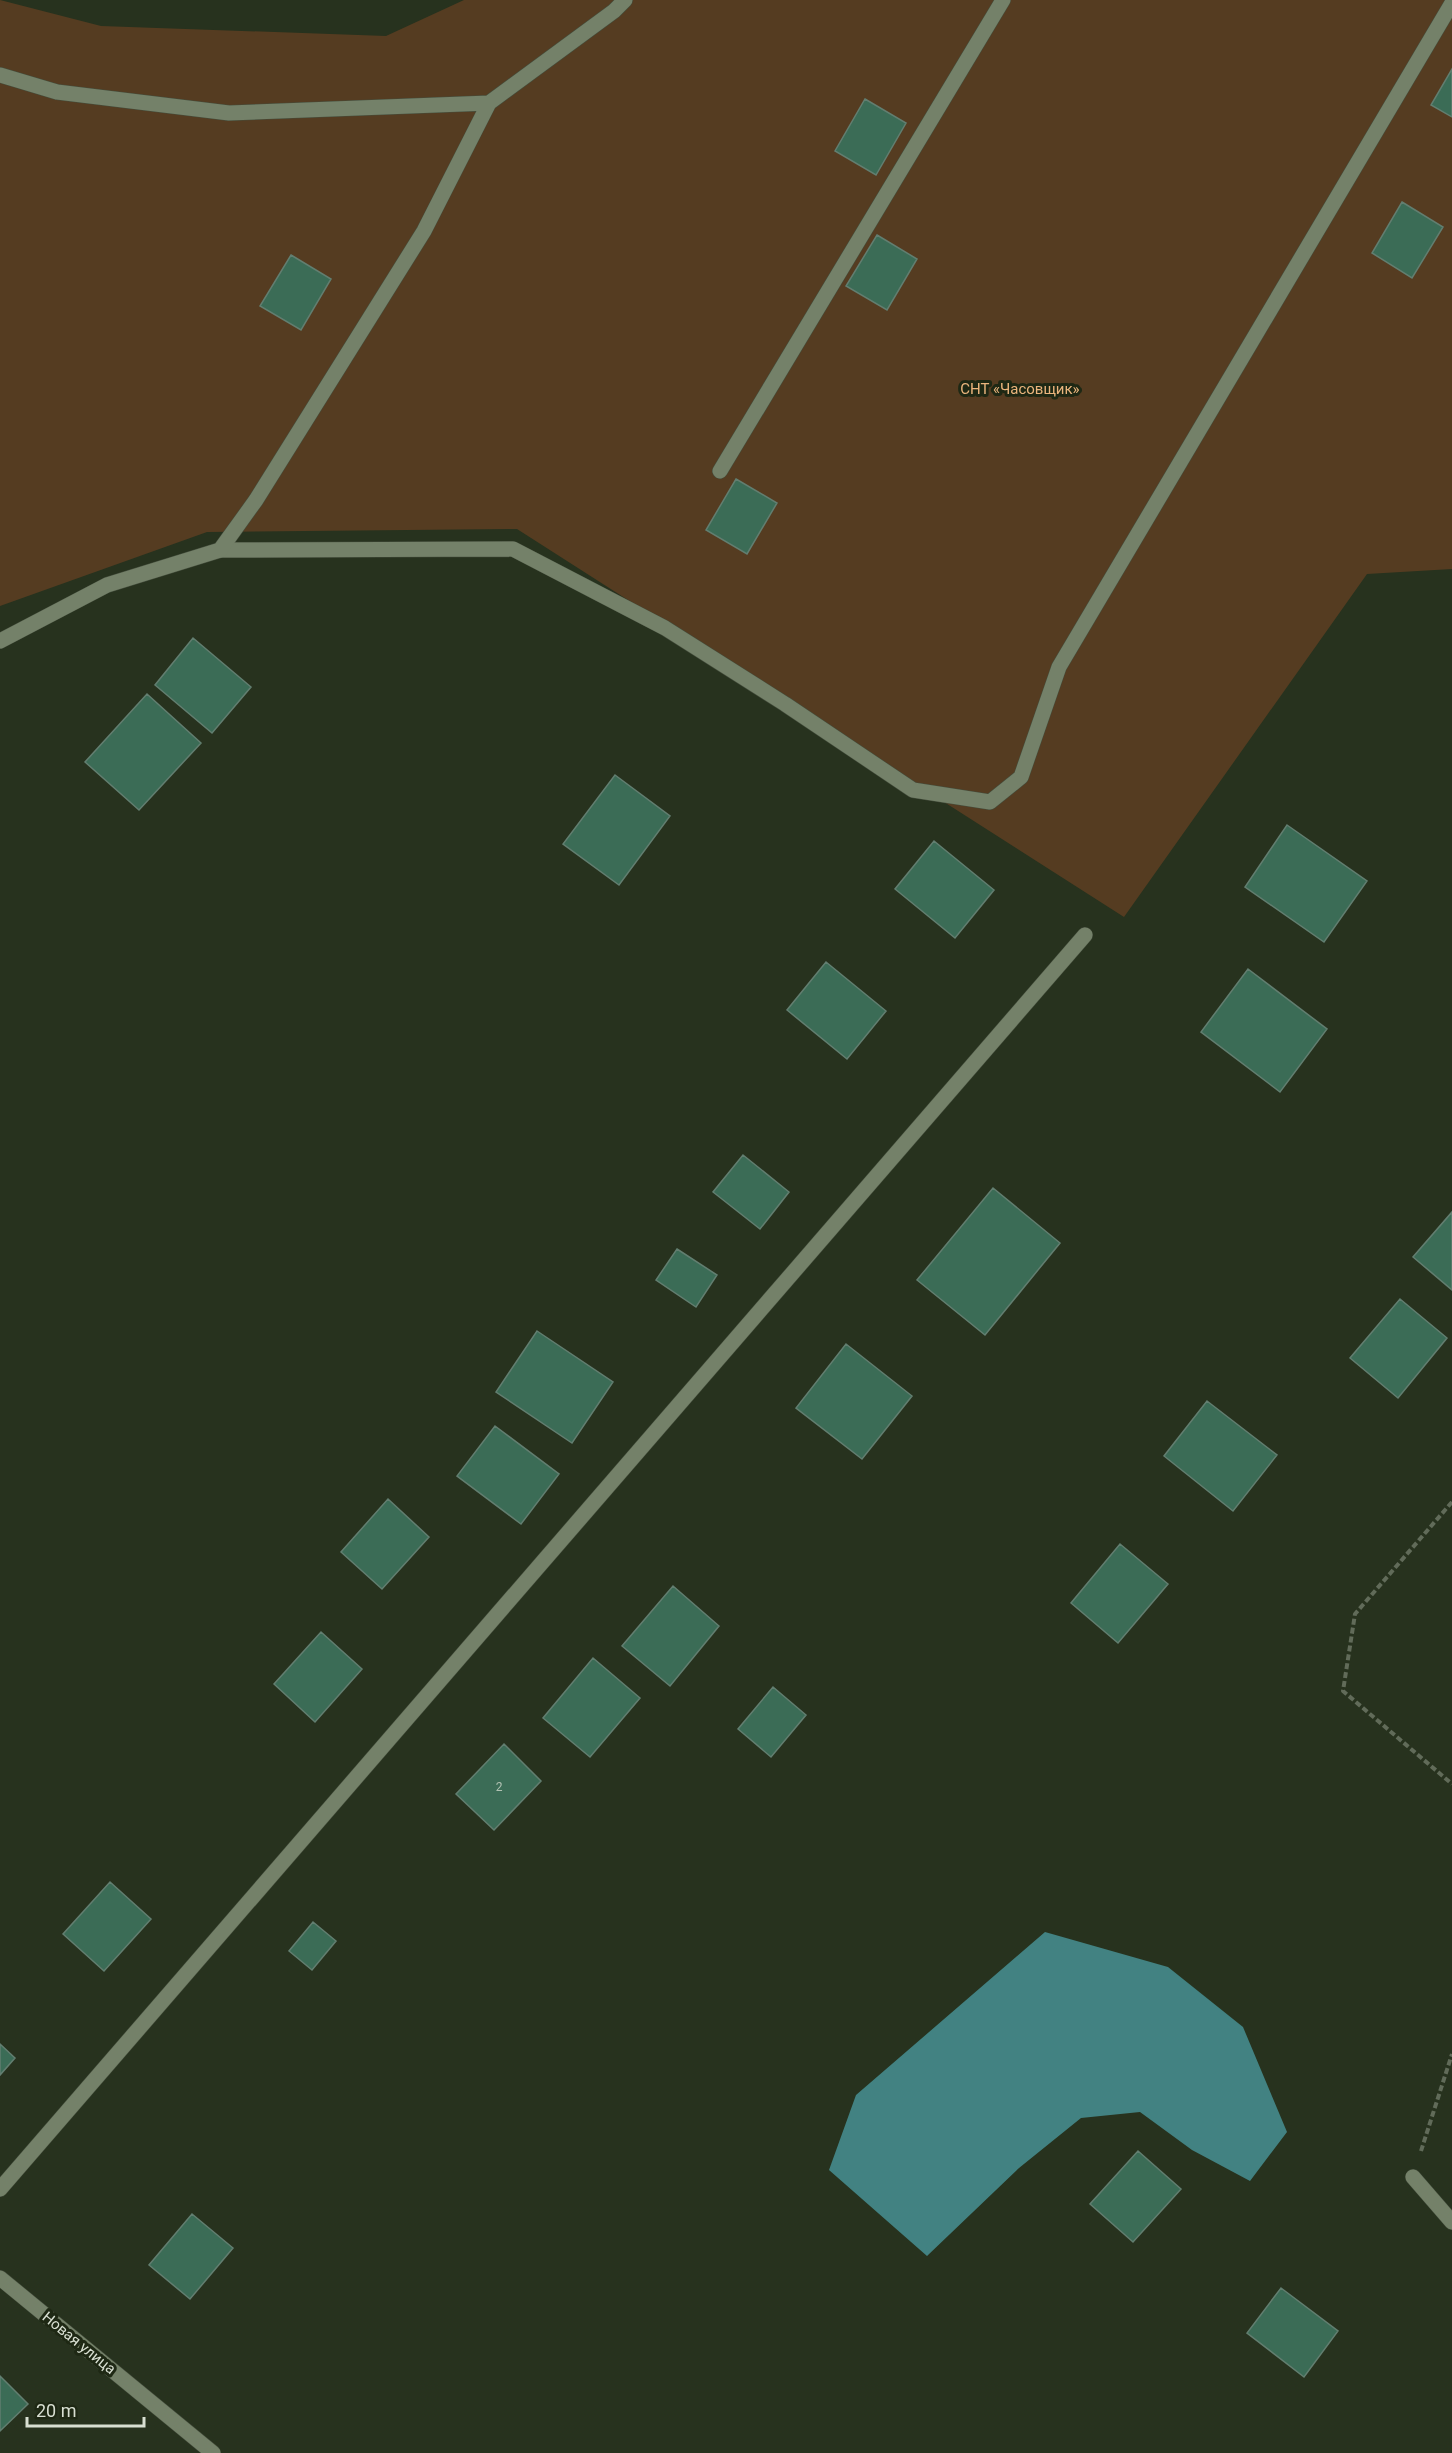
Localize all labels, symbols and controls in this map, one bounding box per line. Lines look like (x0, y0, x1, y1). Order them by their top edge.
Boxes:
park label: СНТ «Часовщик» (960, 380, 1080, 398)
house number: 2 (496, 1780, 503, 1794)
street label: Новая улица (39, 2308, 119, 2378)
scale bar (27, 2390, 144, 2428)
text: 20 m (36, 2400, 76, 2421)

